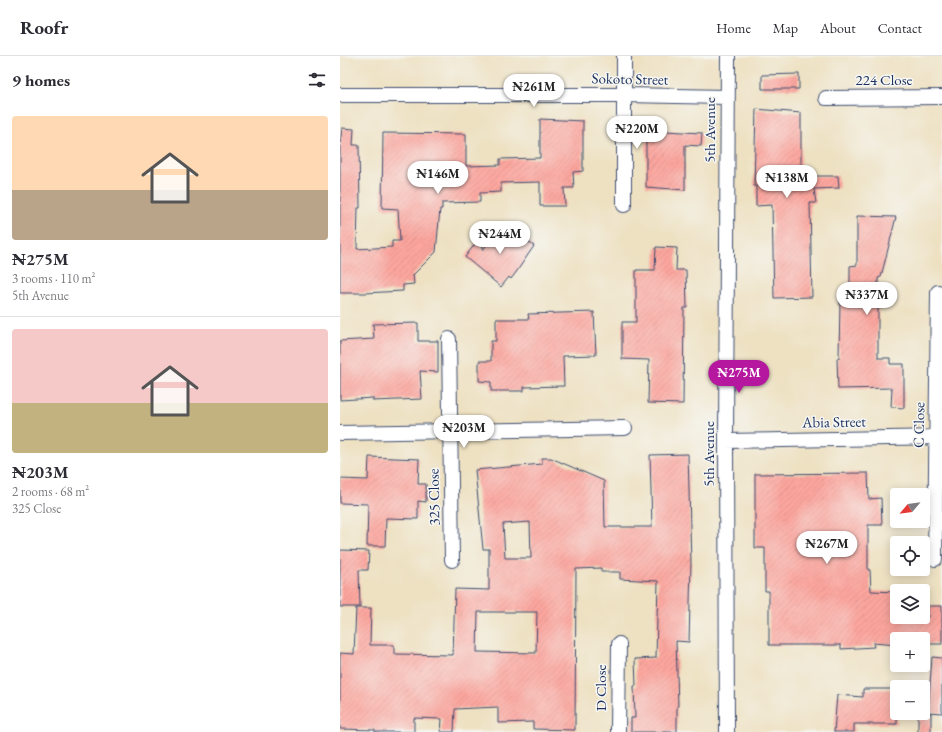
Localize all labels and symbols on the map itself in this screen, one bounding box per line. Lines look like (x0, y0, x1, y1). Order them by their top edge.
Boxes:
street label: Sokoto Street (591, 68, 669, 89)
street label: 224 Close (856, 70, 913, 89)
pin: ₦261M (506, 74, 562, 108)
street label: 5th Avenue (700, 97, 719, 163)
pin: ₦220M (609, 116, 665, 150)
pin: ₦146M (410, 161, 466, 195)
pin: ₦138M (759, 165, 815, 199)
pin: ₦244M (472, 221, 528, 255)
pin: ₦337M (839, 282, 895, 316)
pin: ₦275M (711, 360, 767, 394)
street label: C Close (909, 402, 928, 448)
street label: Abia Street (801, 411, 866, 432)
pin: ₦203M (436, 415, 492, 449)
street label: 5th Avenue (699, 421, 718, 487)
street label: 325 Close (424, 468, 443, 526)
north arrow (890, 488, 930, 528)
pin: ₦267M (799, 531, 855, 565)
street label: D Close (591, 665, 610, 711)

